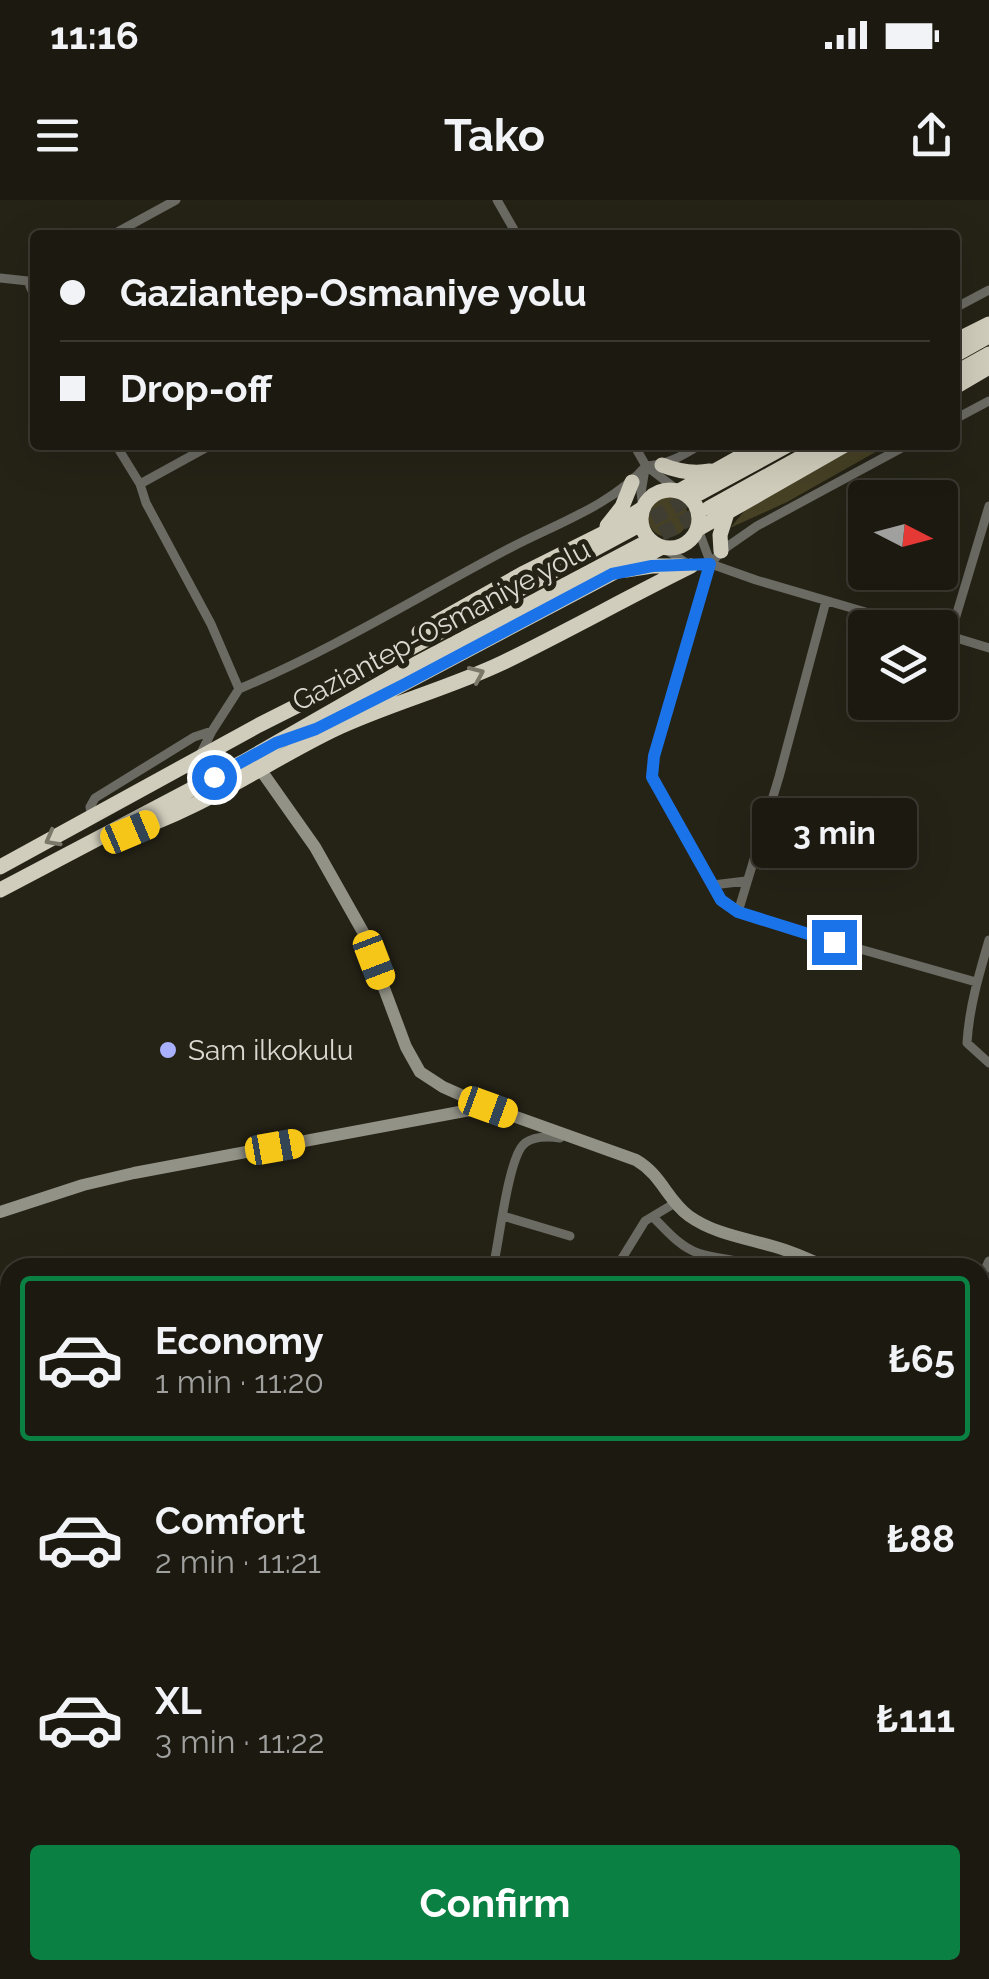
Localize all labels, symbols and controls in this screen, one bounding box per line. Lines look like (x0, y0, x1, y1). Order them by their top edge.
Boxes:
text: 11:16 (50, 13, 139, 58)
icon: menu (30, 108, 85, 163)
icon: share (904, 108, 959, 163)
text: Tako (444, 109, 545, 162)
text: Gaziantep-Osmaniye yolu (120, 270, 587, 315)
text: Drop-off (120, 366, 272, 411)
north arrow (848, 480, 958, 590)
map controls (848, 480, 958, 720)
street label: Gaziantep-Osmaniye yolu (287, 533, 596, 718)
button: layers (848, 610, 958, 720)
one-way arrow (467, 666, 485, 686)
route start (192, 755, 237, 800)
callout: 3 min (752, 797, 916, 867)
car (97, 806, 163, 858)
text: 3 min (793, 814, 876, 851)
one-way arrow (45, 826, 63, 846)
route end (812, 920, 857, 965)
car (349, 927, 399, 993)
place label: Sam ilkokulu (188, 1034, 353, 1067)
marker: Sam ilkokulu (157, 1039, 179, 1061)
car (455, 1083, 521, 1131)
car (243, 1127, 307, 1167)
icon: car (35, 1314, 125, 1404)
text: Economy (155, 1318, 324, 1363)
text: ₺65 (888, 1336, 955, 1381)
text: 1 min · 11:20 (155, 1363, 324, 1400)
icon: car (35, 1494, 125, 1584)
text: Comfort (155, 1498, 305, 1543)
text: ₺88 (887, 1516, 955, 1561)
text: 2 min · 11:21 (155, 1543, 321, 1580)
icon: car (35, 1674, 125, 1764)
text: XL (155, 1678, 202, 1723)
text: ₺111 (876, 1696, 955, 1741)
text: 3 min · 11:22 (155, 1723, 324, 1760)
button: Confirm (30, 1845, 960, 1960)

